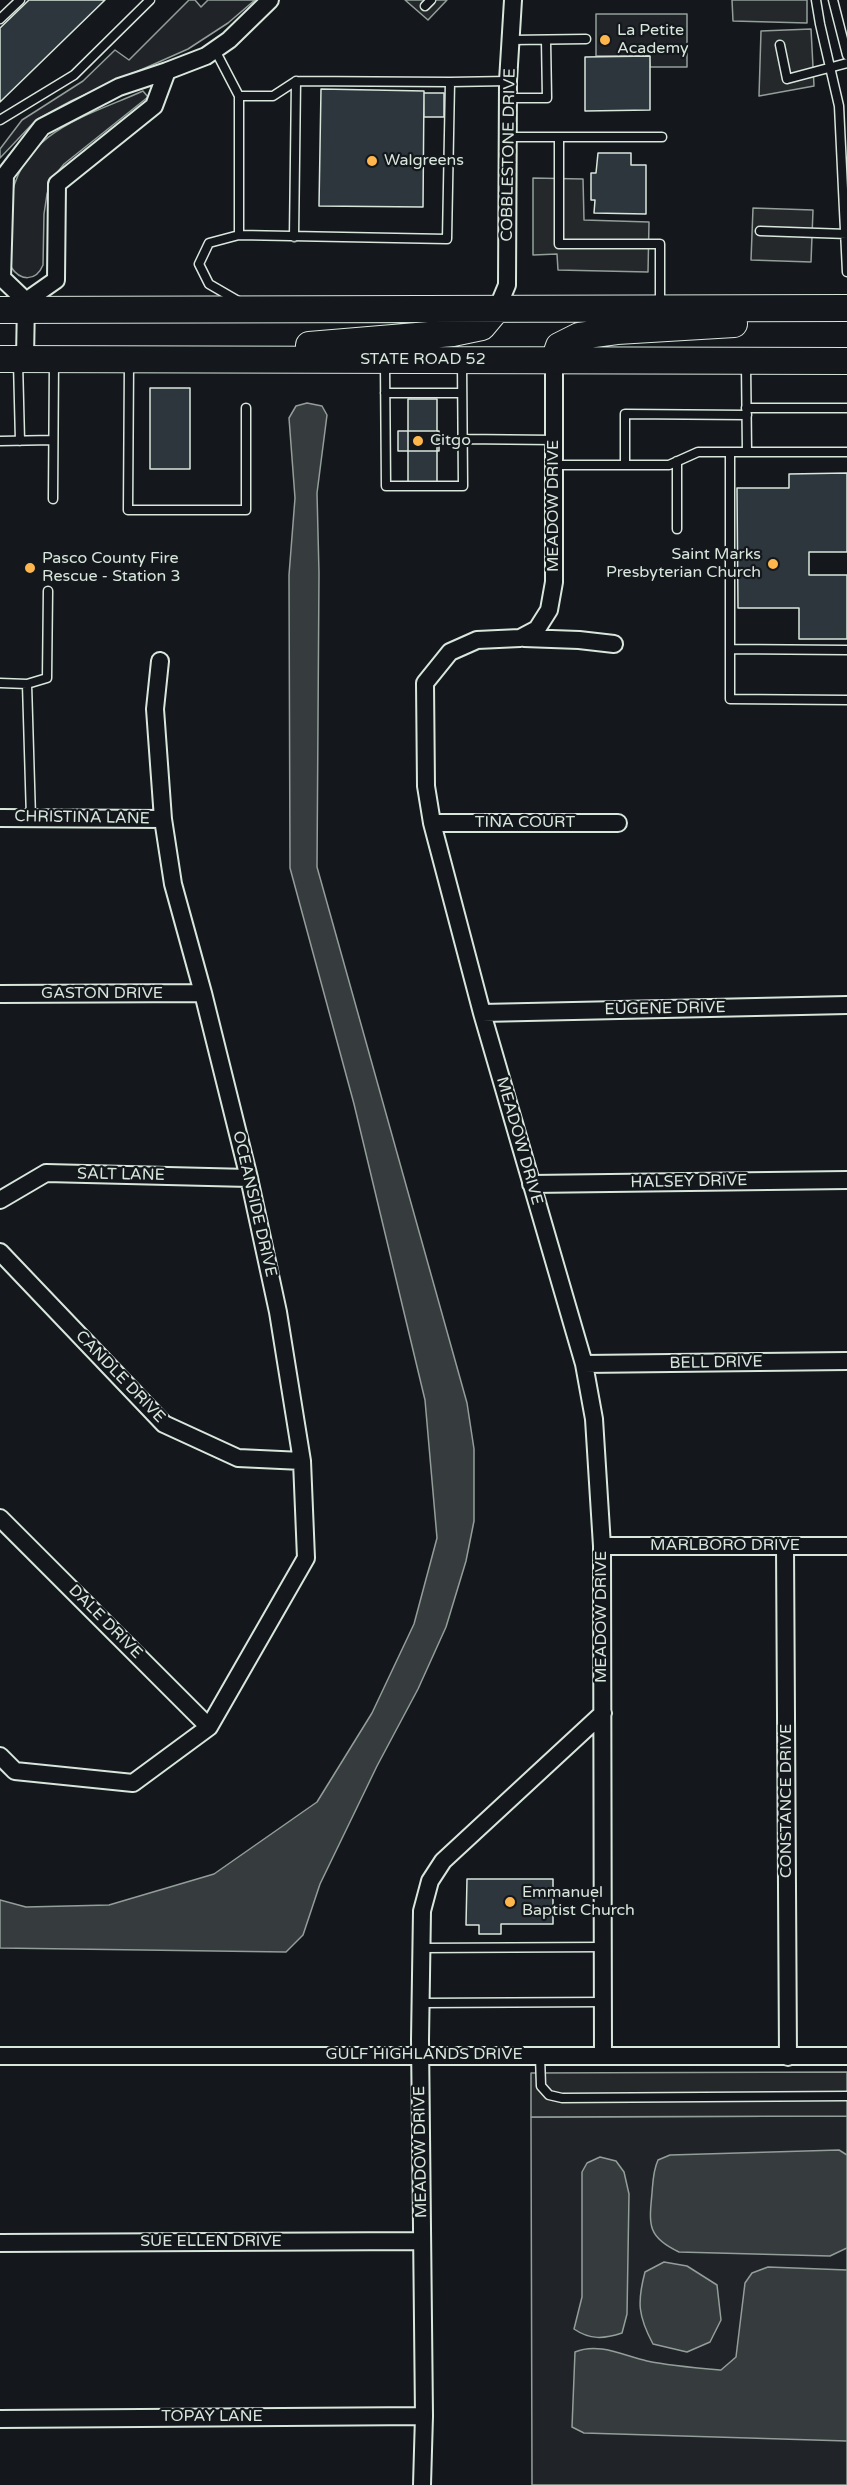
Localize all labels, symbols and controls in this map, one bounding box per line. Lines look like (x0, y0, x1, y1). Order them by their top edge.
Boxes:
place label: La Petite Academy (617, 21, 689, 59)
marker: La Petite Academy (598, 33, 612, 47)
street label: COBBLESTONE DRIVE (498, 68, 520, 242)
place label: Walgreens (384, 151, 464, 171)
marker: Walgreens (365, 154, 379, 168)
street label: STATE ROAD 52 (360, 350, 486, 370)
place label: Citgo (430, 431, 471, 451)
marker: Citgo (411, 434, 425, 448)
street label: MEADOW DRIVE (544, 440, 564, 572)
place label: Saint Marks Presbyterian Church (606, 545, 761, 583)
place label: Pasco County Fire Rescue - Station 3 (42, 549, 180, 587)
marker: Saint Marks Presbyterian Church (766, 557, 780, 571)
marker: Pasco County Fire Rescue - Station 3 (23, 561, 37, 575)
street label: CHRISTINA LANE (14, 807, 150, 829)
street label: TINA COURT (475, 813, 575, 833)
street label: GASTON DRIVE (41, 984, 163, 1004)
street label: EUGENE DRIVE (604, 998, 726, 1020)
street label: MEADOW DRIVE (492, 1075, 546, 1207)
street label: OCEANSIDE DRIVE (228, 1129, 280, 1279)
street label: SALT LANE (77, 1165, 165, 1185)
street label: HALSEY DRIVE (630, 1171, 748, 1193)
street label: CANDLE DRIVE (71, 1327, 169, 1427)
street label: BELL DRIVE (669, 1353, 763, 1373)
street label: MARLBORO DRIVE (650, 1536, 800, 1556)
street label: MEADOW DRIVE (592, 1551, 612, 1683)
street label: DALE DRIVE (64, 1581, 146, 1663)
street label: CONSTANCE DRIVE (777, 1724, 797, 1878)
place label: Emmanuel Baptist Church (522, 1883, 635, 1921)
marker: Emmanuel Baptist Church (503, 1895, 517, 1909)
street label: GULF HIGHLANDS DRIVE (325, 2045, 523, 2065)
street label: MEADOW DRIVE (410, 2086, 432, 2218)
street label: SUE ELLEN DRIVE (140, 2232, 282, 2252)
street label: TOPAY LANE (161, 2407, 263, 2427)

